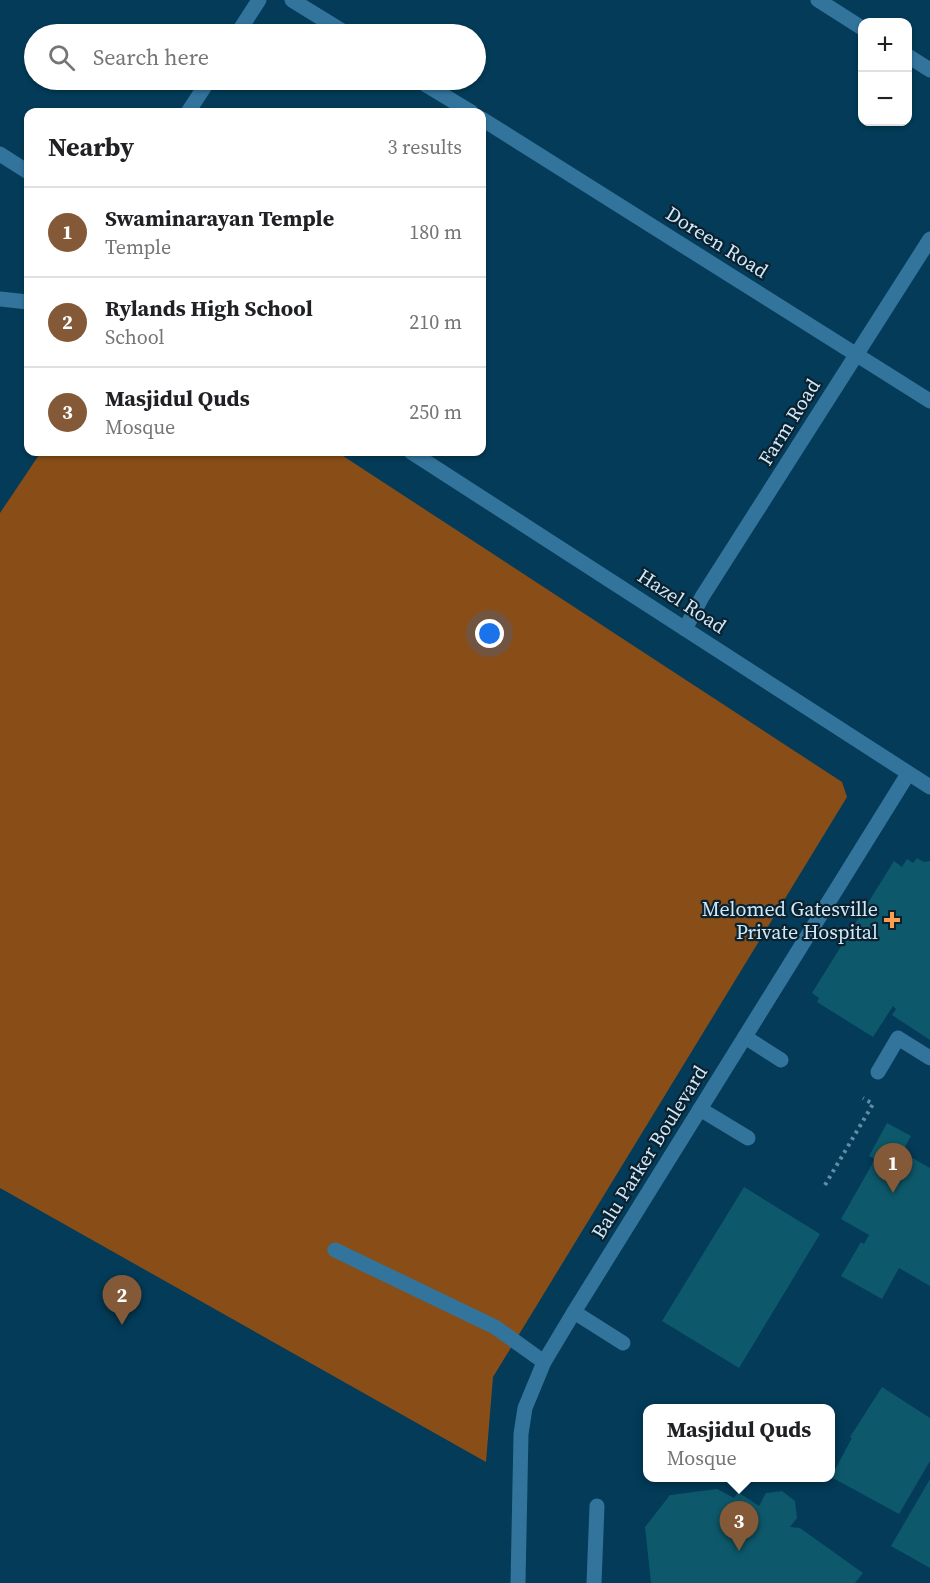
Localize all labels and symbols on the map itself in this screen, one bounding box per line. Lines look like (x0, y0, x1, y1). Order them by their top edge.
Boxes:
street label: Doreen Road (660, 199, 774, 285)
street label: Farm Road (751, 373, 827, 471)
street label: Hazel Road (632, 562, 732, 640)
your location (475, 619, 504, 648)
place label: Melomed Gatesville Private Hospital (702, 895, 878, 946)
marker: Melomed Gatesville Private Hospital (883, 911, 901, 929)
street label: Balu Parker Boulevard (584, 1060, 714, 1244)
pin: 1 (874, 1144, 912, 1193)
pin: 2 (102, 1276, 142, 1325)
pin: 3 (720, 1502, 758, 1551)

